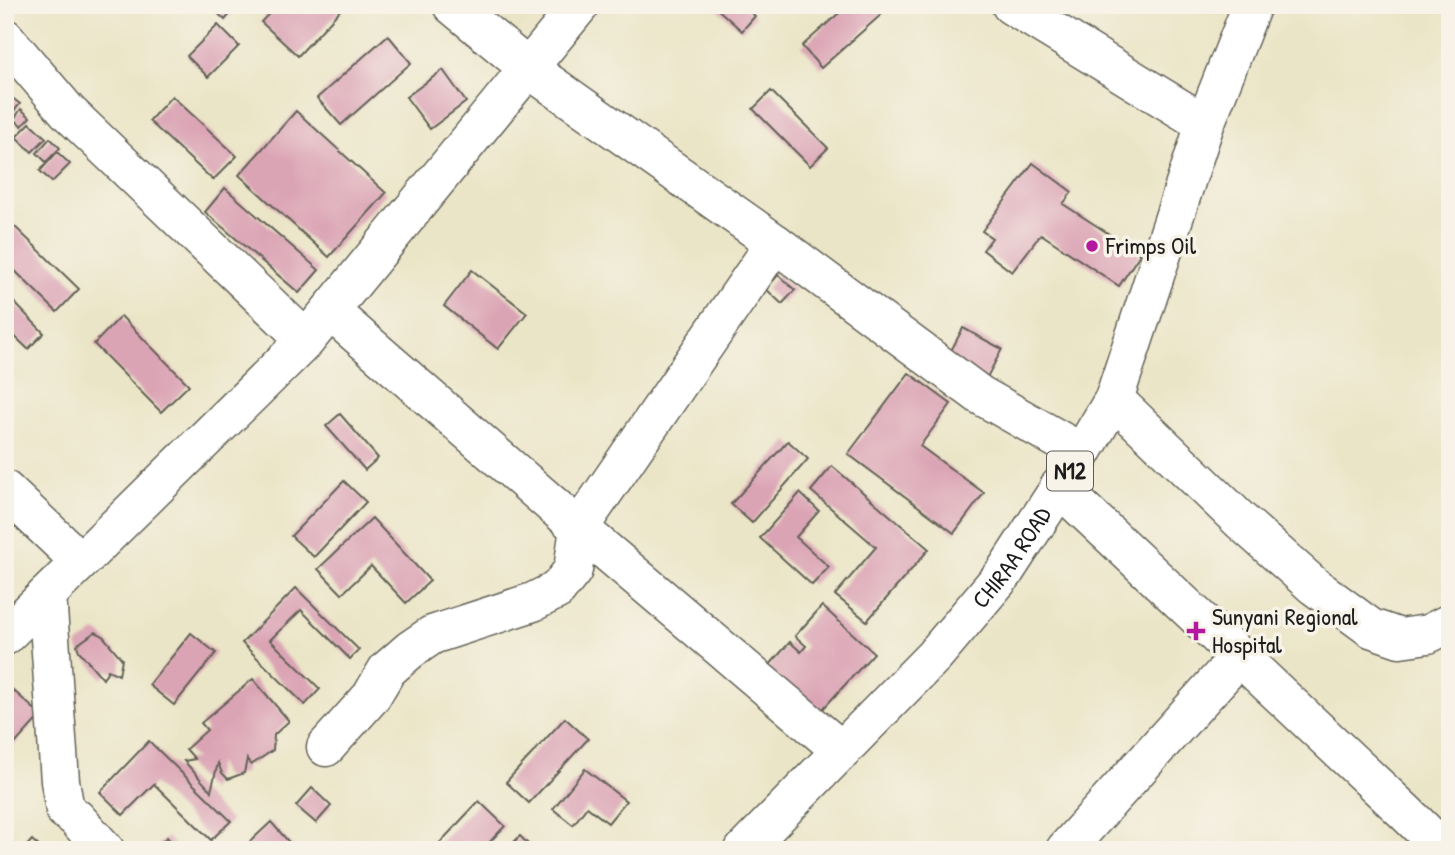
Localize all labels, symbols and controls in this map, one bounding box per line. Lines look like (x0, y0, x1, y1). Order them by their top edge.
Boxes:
place label: Frimps Oil (1105, 229, 1197, 261)
marker: Frimps Oil (1084, 238, 1100, 254)
road number: N12 (1047, 452, 1093, 491)
street label: CHIRAA ROAD (964, 500, 1058, 615)
place label: Sunyani Regional Hospital (1212, 600, 1358, 660)
marker: Sunyani Regional Hospital (1186, 621, 1206, 641)

